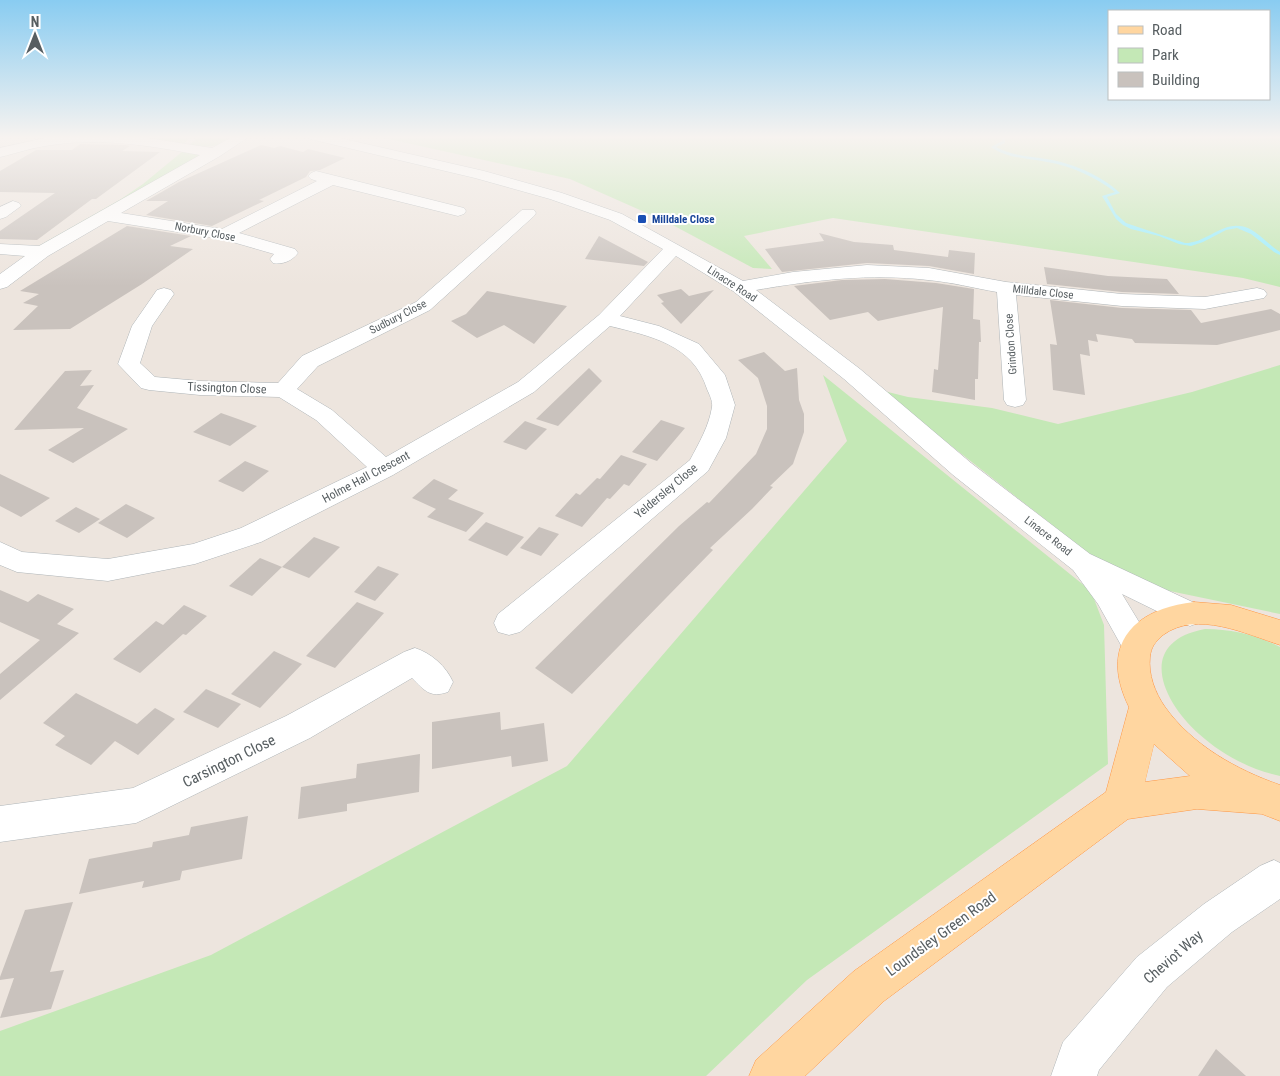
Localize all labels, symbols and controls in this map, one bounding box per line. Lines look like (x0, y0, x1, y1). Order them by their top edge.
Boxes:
north arrow (10, 10, 60, 60)
legend (1108, 10, 1270, 100)
text: N (31, 14, 39, 30)
text: Road (1152, 21, 1182, 39)
text: Park (1152, 46, 1179, 64)
text: Building (1152, 71, 1200, 89)
marker: Milldale Close (636, 213, 648, 225)
place label: Milldale Close (652, 213, 715, 226)
street label: Norbury Close (174, 220, 236, 244)
street label: Linacre Road (705, 263, 759, 305)
street label: Milldale Close (1012, 282, 1074, 302)
street label: Sudbury Close (367, 297, 429, 337)
street label: Grindon Close (1002, 313, 1020, 375)
street label: Tissington Close (187, 380, 267, 396)
street label: Holme Hall Crescent (320, 448, 413, 506)
street label: Yeldersley Close (632, 460, 701, 521)
street label: Linacre Road (1022, 513, 1074, 559)
street label: Carsington Close (180, 731, 278, 791)
street label: Loundsley Green Road (882, 888, 1000, 980)
street label: Cheviot Way (1140, 926, 1206, 988)

